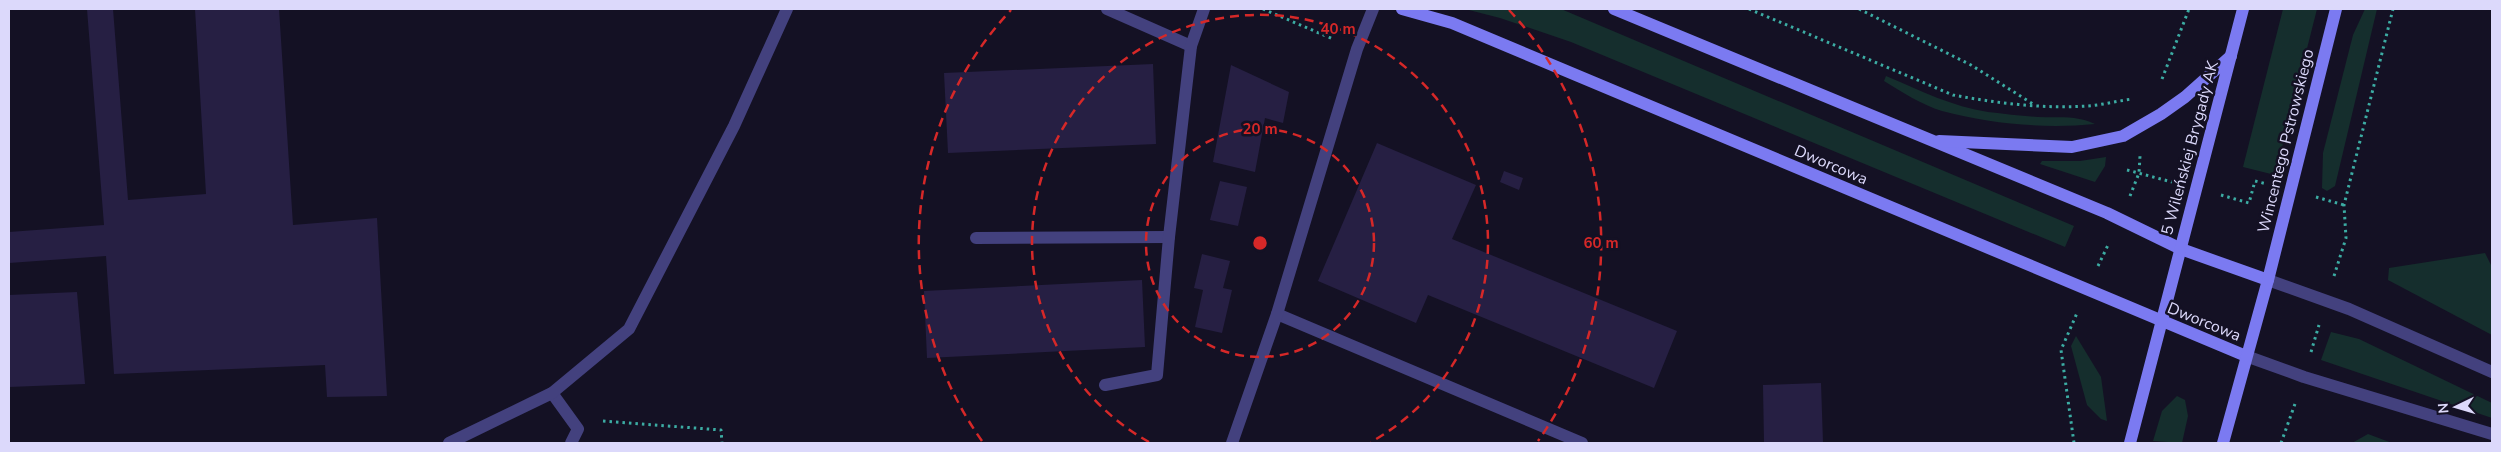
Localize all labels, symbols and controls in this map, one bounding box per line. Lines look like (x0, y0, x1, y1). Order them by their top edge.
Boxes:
text: 40 m (1320, 19, 1356, 39)
street label: Wincentego Pstrowskiego (2253, 47, 2320, 235)
street label: 5 Wileńskiej Brygady AK (2156, 58, 2224, 238)
text: 20 m (1242, 119, 1278, 139)
street label: Dworcowa (1791, 140, 1871, 190)
text: 60 m (1583, 233, 1619, 253)
centre of rings (1251, 234, 1269, 252)
street label: Dworcowa (2164, 297, 2244, 347)
north arrow (2431, 382, 2481, 432)
text: N (2434, 402, 2453, 414)

